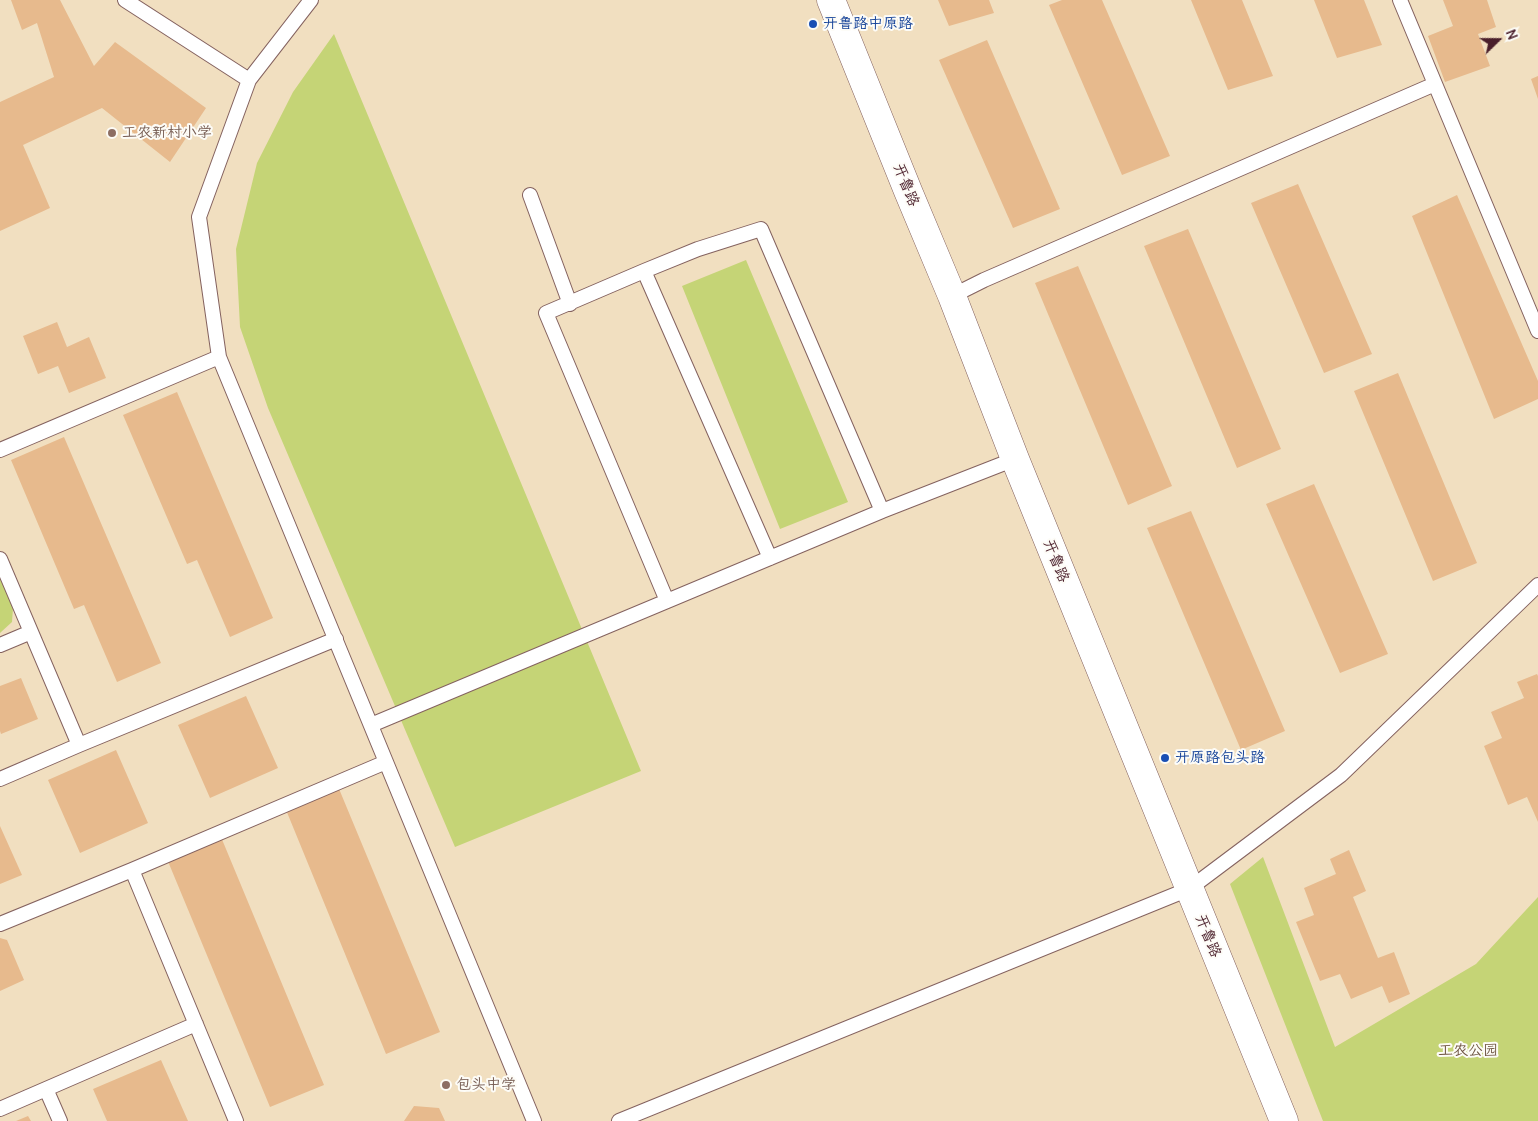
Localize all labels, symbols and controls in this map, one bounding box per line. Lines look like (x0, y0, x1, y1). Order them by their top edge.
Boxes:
place label: 开鲁路中原路 (823, 15, 913, 33)
north arrow (1473, 15, 1523, 65)
marker: 开鲁路中原路 (807, 18, 819, 30)
text: N (1502, 27, 1522, 42)
place label: 工农新村小学 (122, 124, 212, 142)
marker: 工农新村小学 (106, 127, 118, 139)
street label: 开鲁路 (889, 161, 923, 209)
street label: 开鲁路 (1039, 537, 1073, 585)
place label: 开原路包头路 (1175, 749, 1265, 767)
marker: 开原路包头路 (1159, 752, 1171, 764)
street label: 开鲁路 (1191, 912, 1225, 960)
park label: 工农公园 (1438, 1042, 1498, 1060)
place label: 包头中学 (456, 1076, 516, 1094)
marker: 包头中学 (440, 1079, 452, 1091)

